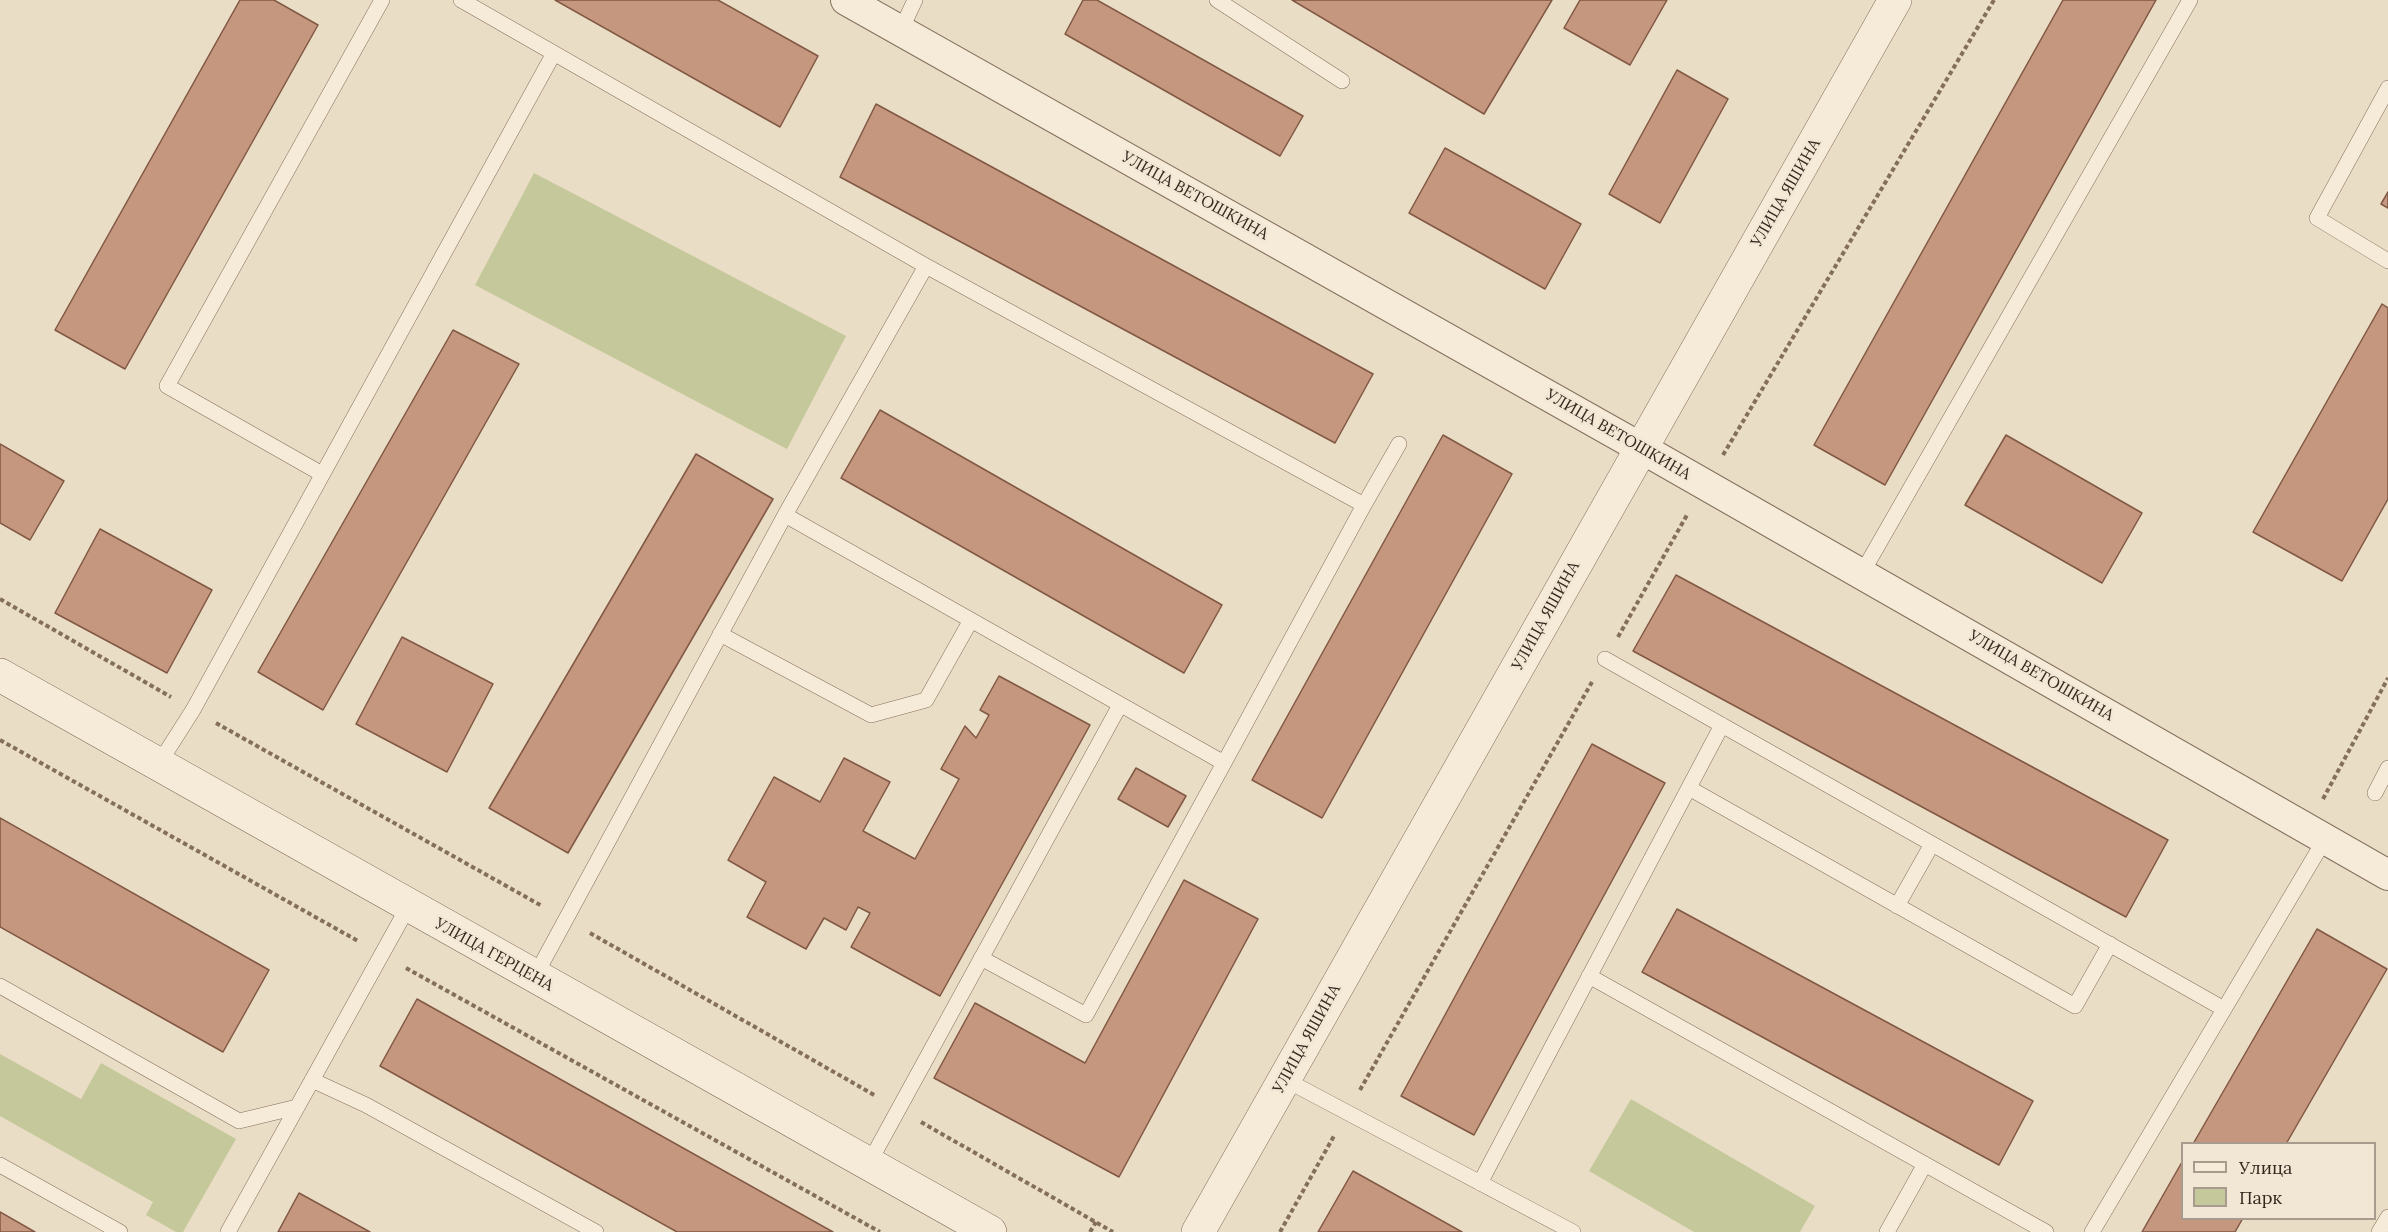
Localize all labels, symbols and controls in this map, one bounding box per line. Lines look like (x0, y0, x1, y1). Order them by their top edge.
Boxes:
street label: УЛИЦА ЯШИНА (1747, 135, 1825, 251)
street label: УЛИЦА ВЕТОШКИНА (1118, 148, 1272, 244)
street label: УЛИЦА ВЕТОШКИНА (1542, 386, 1694, 484)
street label: УЛИЦА ЯШИНА (1508, 558, 1584, 674)
street label: УЛИЦА ВЕТОШКИНА (1965, 627, 2117, 725)
street label: УЛИЦА ГЕРЦЕНА (431, 914, 557, 996)
street label: УЛИЦА ЯШИНА (1269, 981, 1345, 1097)
legend (2181, 1142, 2376, 1220)
text: Улица (2239, 1156, 2292, 1179)
text: Парк (2239, 1186, 2282, 1209)

